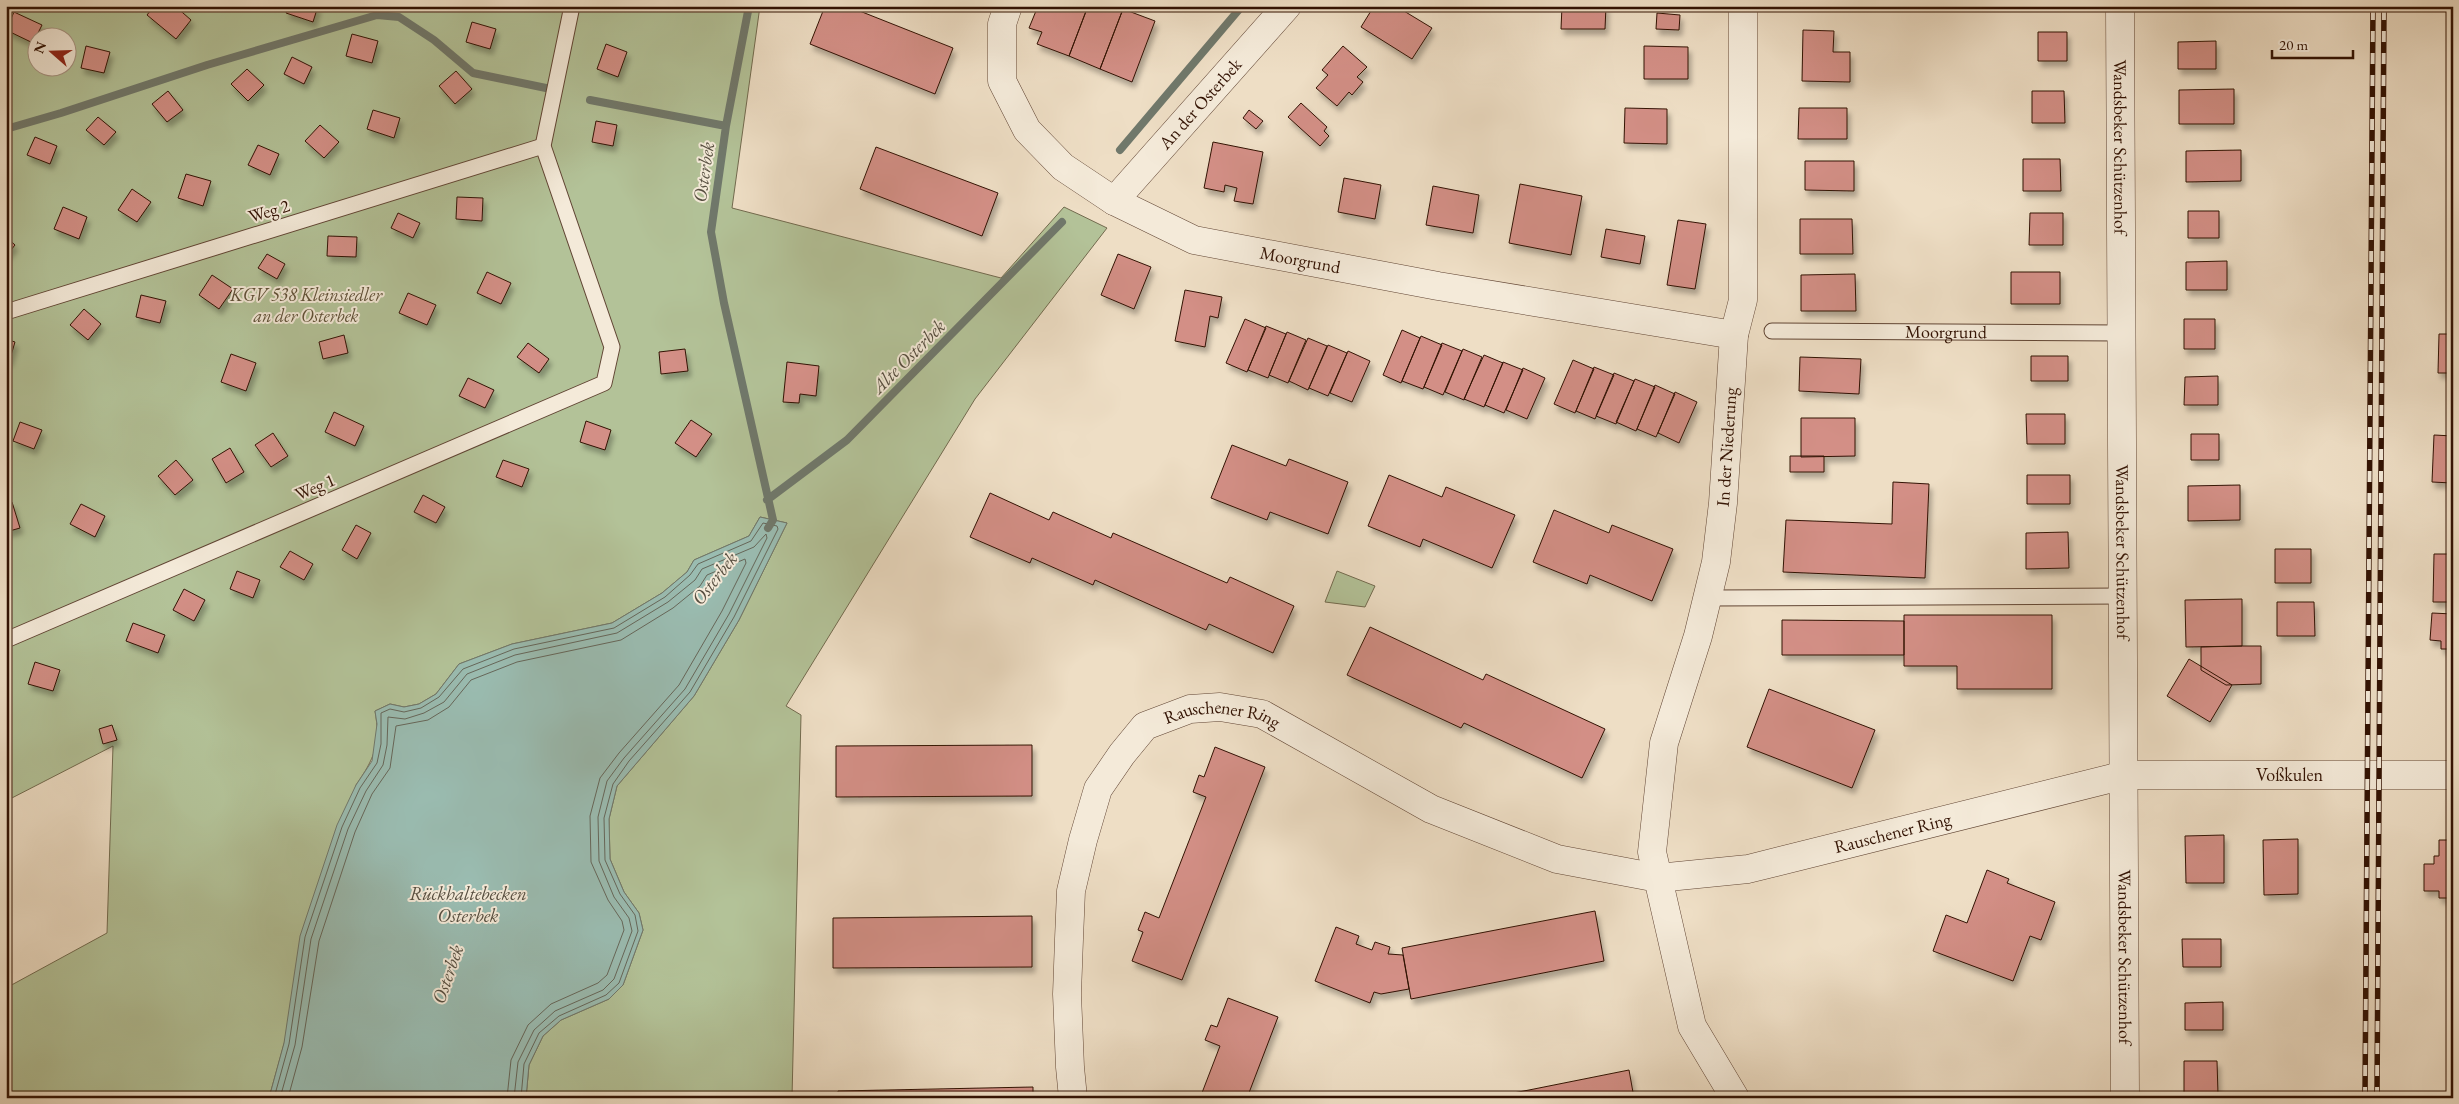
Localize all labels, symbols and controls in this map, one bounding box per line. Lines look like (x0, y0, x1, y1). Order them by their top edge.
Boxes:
north arrow (28, 28, 78, 78)
scale bar (2272, 28, 2353, 60)
text: 20 m (2279, 35, 2308, 54)
text: N (29, 39, 50, 56)
street label: An der Osterbek (1153, 53, 1247, 155)
street label: Wandsbeker Schützenhof (2109, 59, 2133, 237)
water label: Osterbek (687, 140, 720, 204)
street label: Weg 2 (246, 193, 293, 228)
street label: Moorgrund (1258, 241, 1343, 279)
park label: KGV 538 Kleinsiedler an der Osterbek (229, 283, 383, 327)
water label: Alte Osterbek (865, 314, 951, 400)
street label: Moorgrund (1905, 320, 1988, 343)
street label: In der Niederung (1711, 386, 1742, 508)
street label: Wandsbeker Schützenhof (2111, 464, 2135, 642)
street label: Weg 1 (291, 468, 339, 505)
water label: Osterbek (686, 546, 743, 610)
street label: Rauschener Ring (1160, 695, 1285, 733)
street label: Voßkulen (2256, 763, 2324, 786)
street label: Rauschener Ring (1832, 807, 1954, 858)
street label: Wandsbeker Schützenhof (2113, 869, 2137, 1047)
water label: Rückhaltebecken Osterbek (409, 881, 527, 928)
water label: Osterbek (426, 941, 469, 1007)

